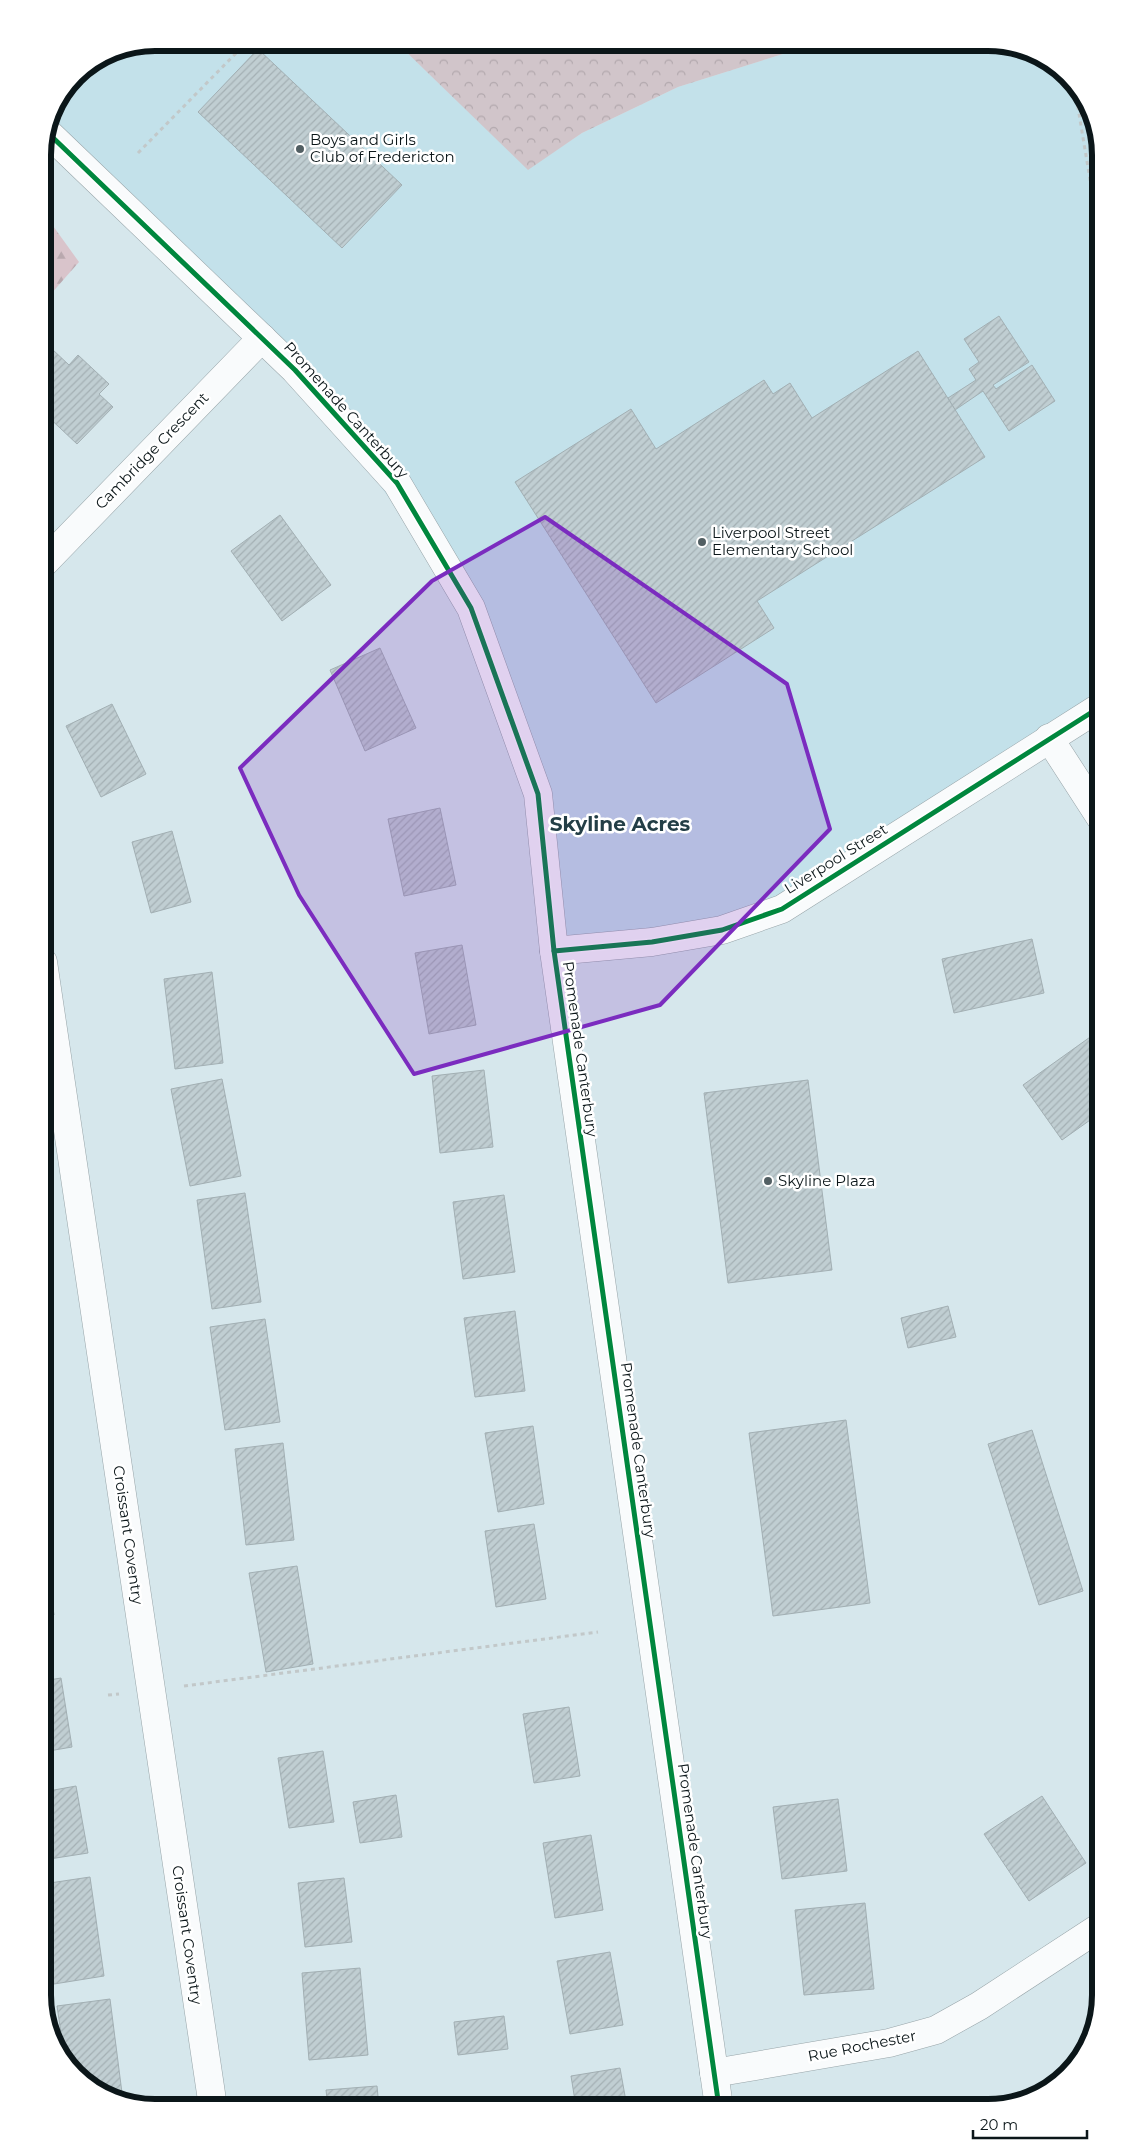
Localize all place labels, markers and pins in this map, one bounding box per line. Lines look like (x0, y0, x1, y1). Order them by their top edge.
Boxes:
place label: Boys and Girls Club of Fredericton (310, 130, 455, 166)
marker: Boys and Girls Club of Fredericton (294, 143, 306, 155)
place label: Liverpool Street Elementary School (712, 523, 853, 559)
marker: Liverpool Street Elementary School (696, 536, 708, 548)
place label: Skyline Plaza (778, 1171, 875, 1190)
marker: Skyline Plaza (762, 1175, 774, 1187)

